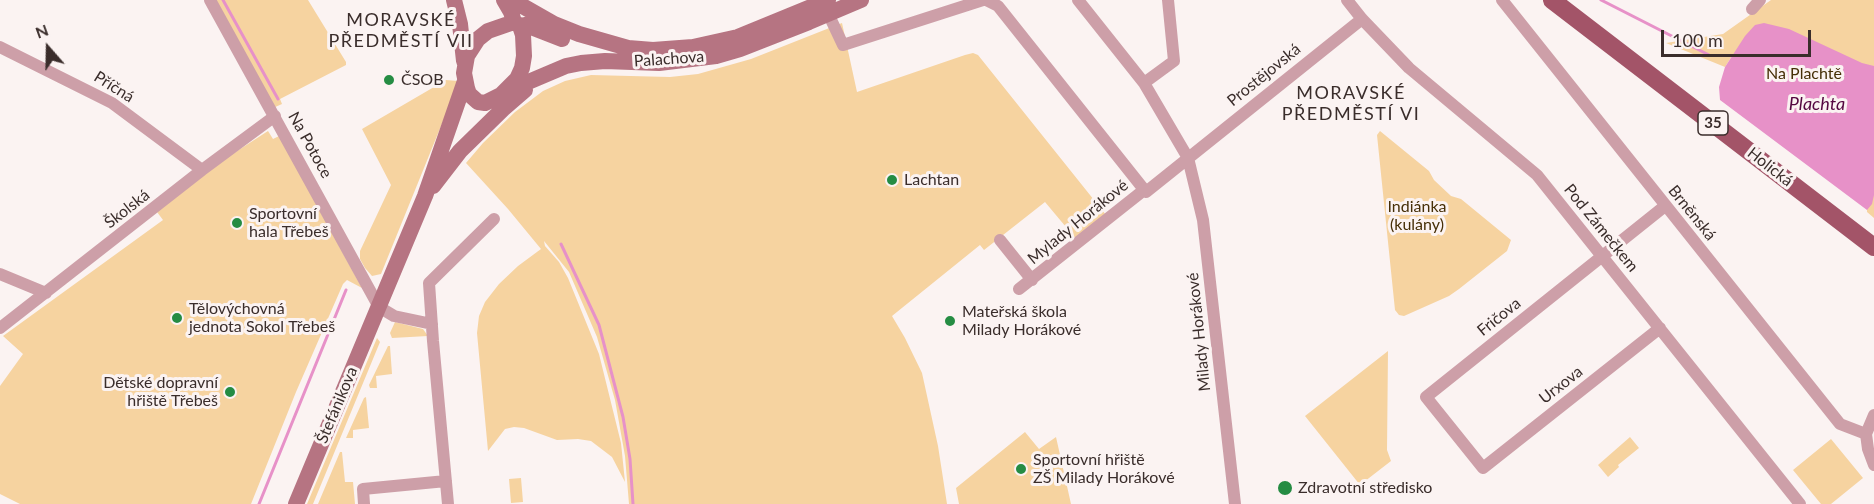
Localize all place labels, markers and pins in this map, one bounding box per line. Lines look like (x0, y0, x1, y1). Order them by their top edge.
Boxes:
place label: ČSOB (401, 70, 444, 90)
marker: ČSOB (382, 73, 396, 87)
place label: Lachtan (904, 170, 959, 190)
marker: Lachtan (885, 173, 899, 187)
place label: Sportovní hala Třebeš (249, 204, 329, 242)
marker: Sportovní hala Třebeš (230, 216, 244, 230)
place label: Tělovýchovná jednota Sokol Třebeš (189, 299, 335, 337)
place label: Mateřská škola Milady Horákové (962, 302, 1081, 340)
marker: Tělovýchovná jednota Sokol Třebeš (170, 311, 184, 325)
marker: Mateřská škola Milady Horákové (943, 314, 957, 328)
place label: Dětské dopravní hřiště Třebeš (103, 373, 218, 411)
marker: Dětské dopravní hřiště Třebeš (223, 385, 237, 399)
place label: Sportovní hřiště ZŠ Milady Horákové (1033, 450, 1175, 488)
marker: Sportovní hřiště ZŠ Milady Horákové (1014, 462, 1028, 476)
place label: Zdravotní středisko (1298, 478, 1432, 498)
marker: Zdravotní středisko (1276, 479, 1294, 497)

